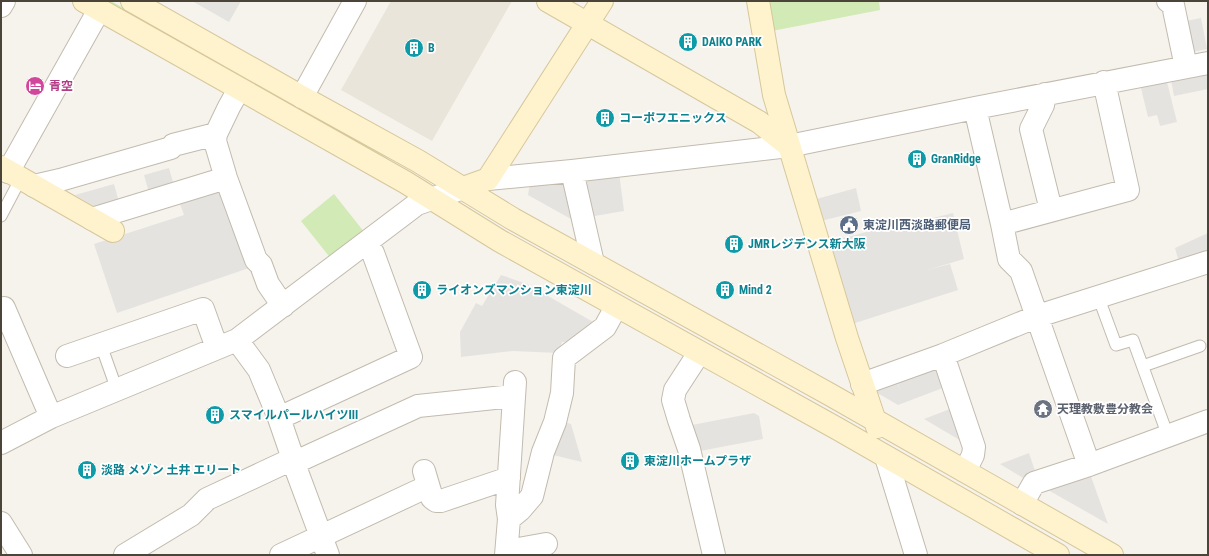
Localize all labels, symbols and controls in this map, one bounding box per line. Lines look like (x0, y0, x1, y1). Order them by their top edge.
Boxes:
building icon: DAIKO PARK (677, 31, 699, 53)
place label: DAIKO PARK (702, 35, 762, 49)
building icon: B (403, 37, 425, 59)
place label: B (428, 41, 435, 55)
hotel icon: 青空 (24, 75, 46, 97)
place label: 青空 (49, 79, 73, 93)
building icon: コーポフエニックス (594, 107, 616, 129)
place label: コーポフエニックス (619, 111, 727, 125)
building icon: GranRidge (906, 148, 928, 170)
place label: GranRidge (931, 152, 981, 166)
public building icon: 東淀川西淡路郵便局 (838, 214, 860, 236)
place label: 東淀川西淡路郵便局 (863, 218, 971, 232)
building icon: JMRレジデンス新大阪 (723, 233, 745, 255)
place label: JMRレジデンス新大阪 (748, 237, 865, 251)
building icon: ライオンズマンション東淀川 (411, 279, 433, 301)
building icon: Mind 2 (714, 279, 736, 301)
place label: ライオンズマンション東淀川 (436, 283, 592, 297)
place label: Mind 2 (739, 283, 772, 297)
temple icon: 天理教敷豊分教会 (1032, 398, 1054, 420)
place label: 天理教敷豊分教会 (1057, 402, 1153, 416)
building icon: スマイルパールハイツIII (204, 404, 226, 426)
place label: スマイルパールハイツIII (229, 408, 358, 422)
building icon: 東淀川ホームプラザ (619, 450, 641, 472)
place label: 東淀川ホームプラザ (644, 454, 751, 468)
building icon: 淡路 メゾン 土井 エリート (76, 459, 98, 481)
place label: 淡路 メゾン 土井 エリート (101, 463, 241, 477)

